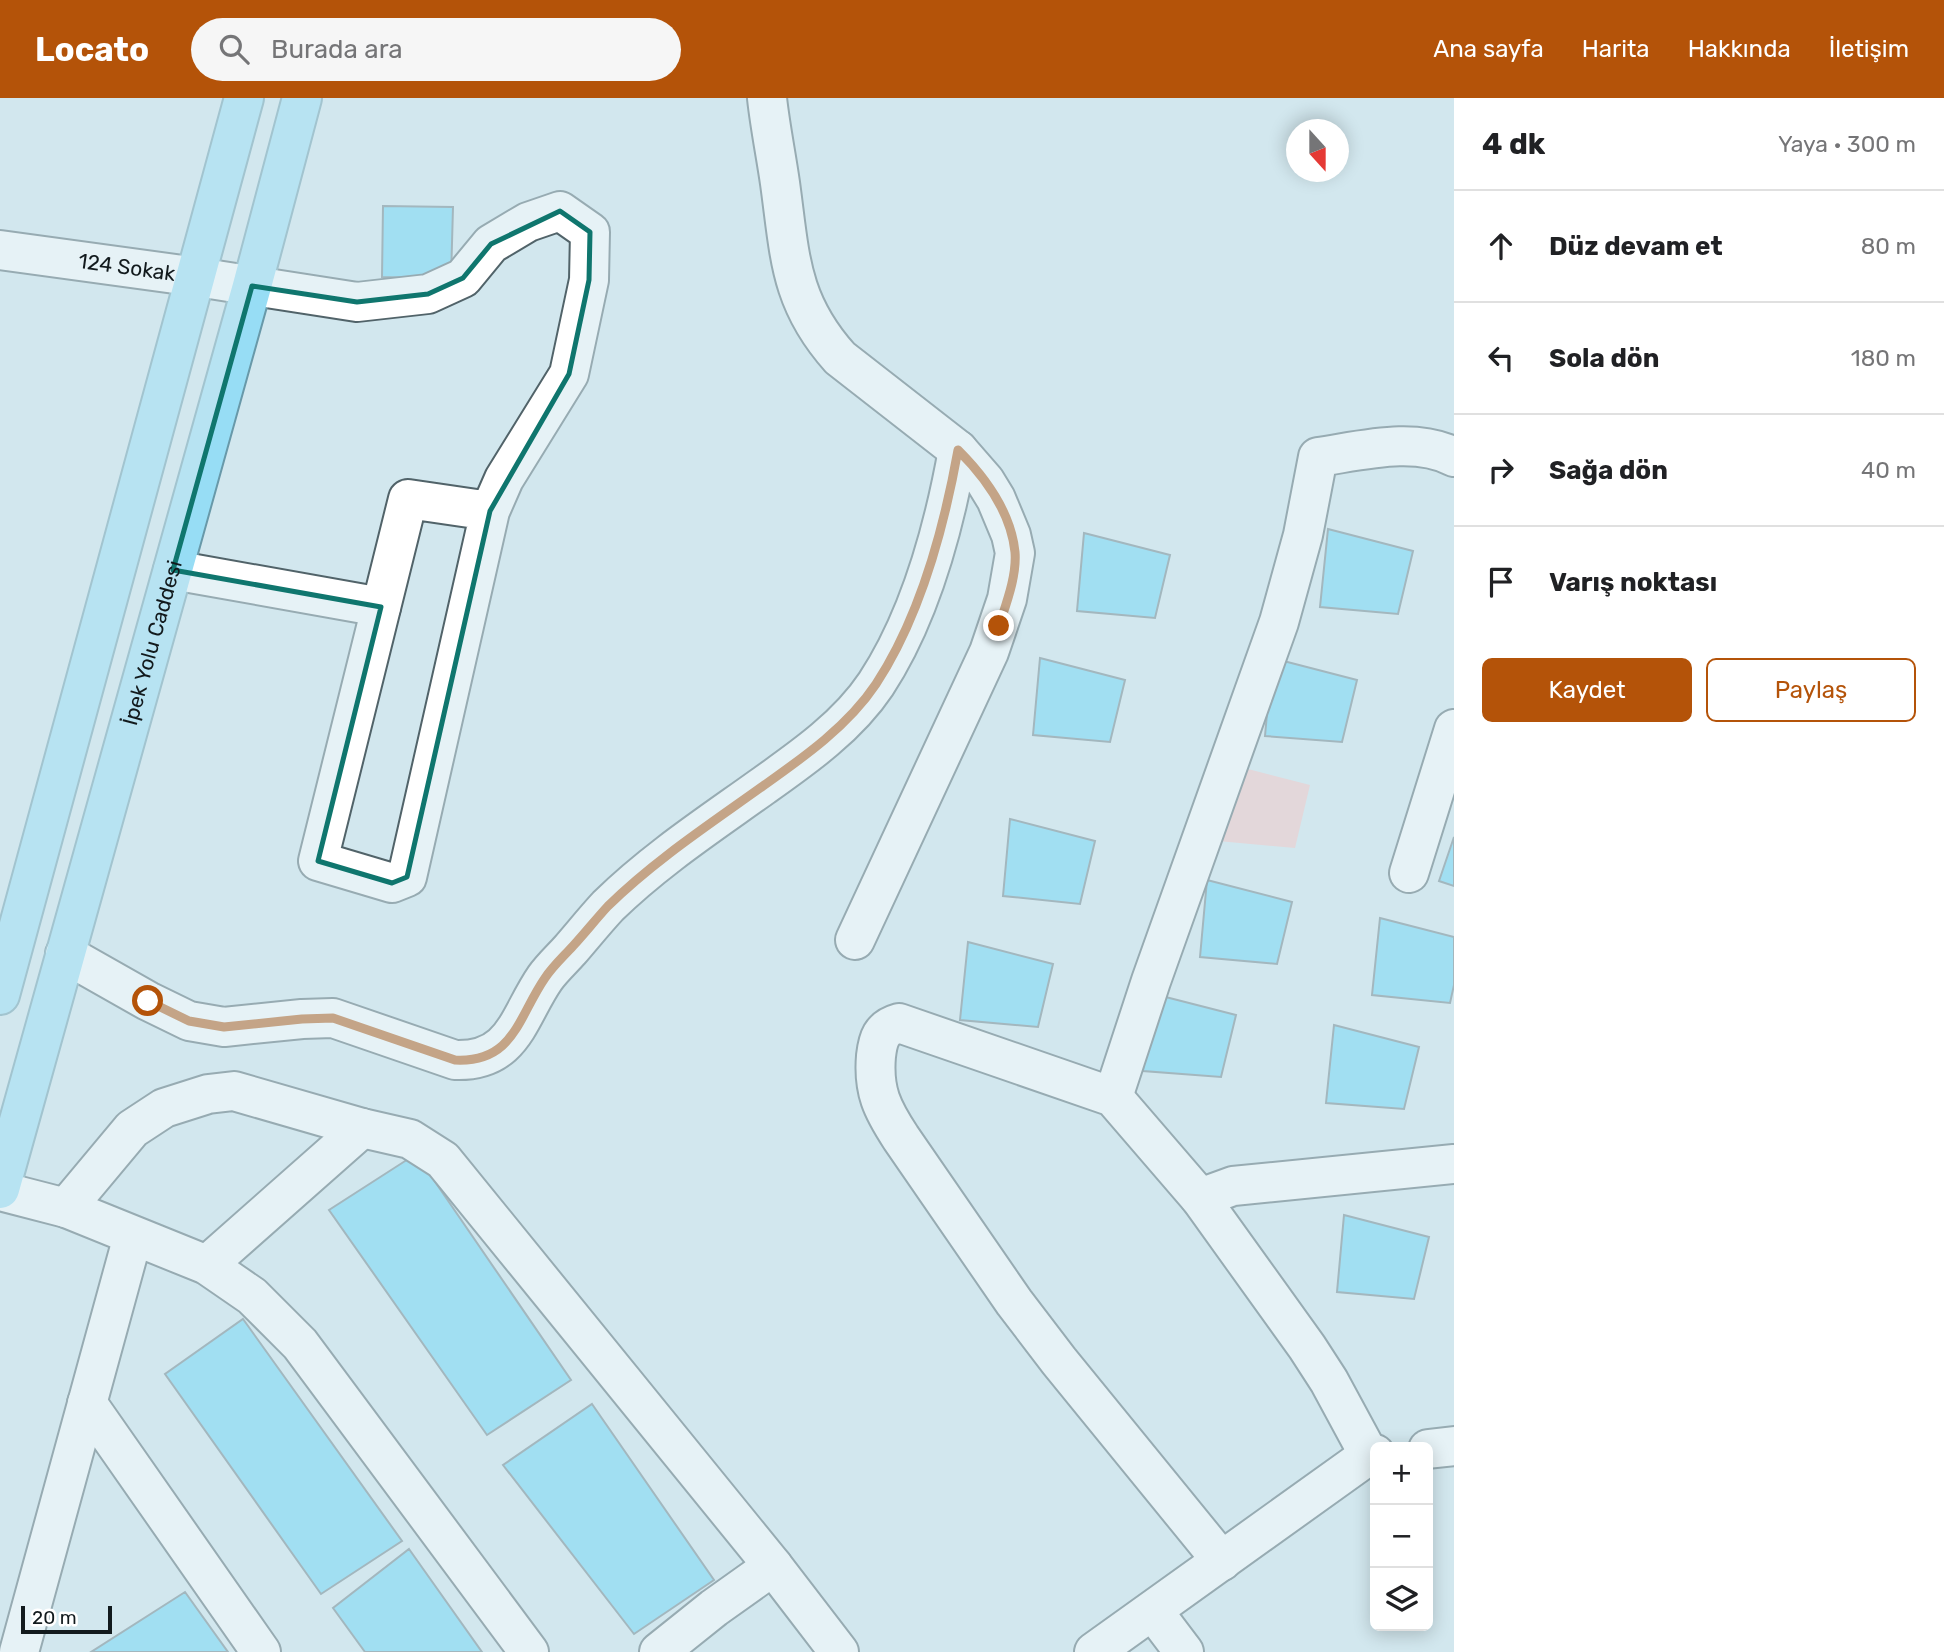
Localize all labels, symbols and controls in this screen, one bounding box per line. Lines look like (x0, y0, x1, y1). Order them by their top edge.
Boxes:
search box (191, 18, 681, 81)
text: Locato (35, 30, 149, 69)
icon: search (215, 30, 253, 68)
text: Burada ara (271, 34, 403, 65)
text: Ana sayfa (1433, 35, 1544, 63)
text: Harita (1582, 35, 1650, 63)
text: Hakkında (1688, 35, 1791, 63)
text: İletişim (1829, 35, 1909, 63)
north arrow (1286, 119, 1349, 182)
text: 4 dk (1482, 126, 1545, 162)
text: Yaya · 300 m (1778, 130, 1916, 158)
icon: ahead (1482, 227, 1520, 265)
text: Düz devam et (1549, 231, 1723, 262)
text: 80 m (1861, 232, 1916, 260)
street label: 124 Sokak (77, 248, 177, 286)
icon: left (1482, 339, 1520, 377)
text: Sola dön (1549, 343, 1659, 374)
text: 180 m (1851, 344, 1916, 372)
icon: right (1482, 451, 1520, 489)
text: Sağa dön (1549, 455, 1668, 486)
text: 40 m (1861, 456, 1916, 484)
street label: İpek Yolu Caddesi (117, 557, 187, 728)
icon: arrive (1482, 563, 1520, 601)
text: Varış noktası (1549, 567, 1717, 598)
route end (983, 610, 1014, 641)
button: Kaydet (1482, 658, 1692, 722)
button: Paylaş (1706, 658, 1916, 722)
route start (132, 985, 163, 1016)
map controls (1370, 1442, 1433, 1631)
button: + (1370, 1442, 1433, 1505)
button: − (1370, 1505, 1433, 1568)
button: layers (1370, 1568, 1433, 1631)
scale bar (21, 1603, 112, 1635)
text: 20 m (32, 1606, 77, 1629)

